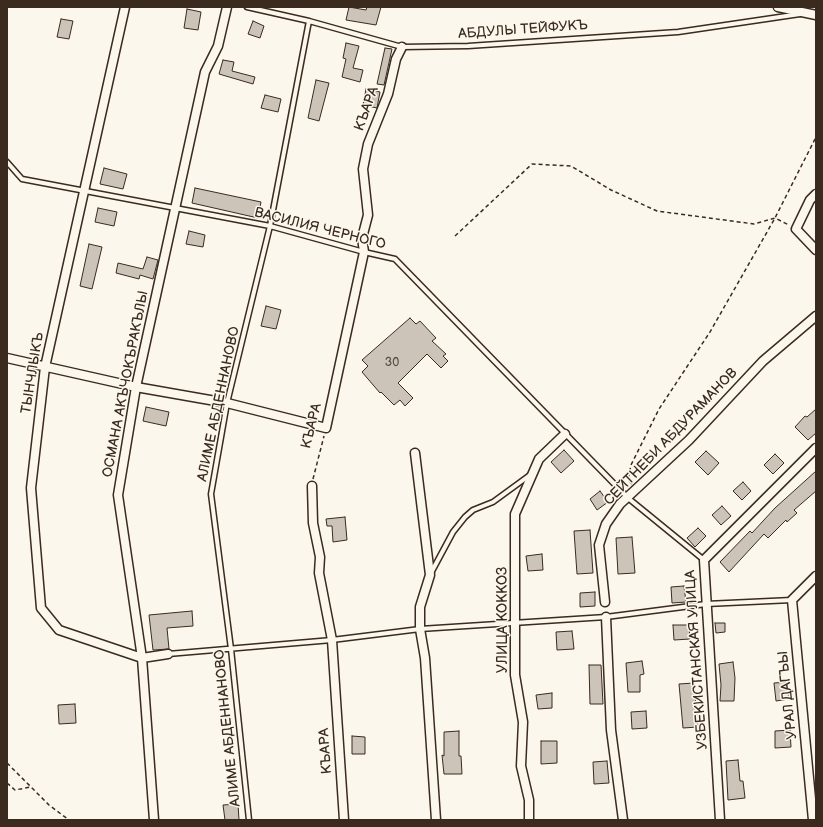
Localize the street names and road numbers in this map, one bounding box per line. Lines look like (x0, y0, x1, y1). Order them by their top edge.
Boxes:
street label: АБДУЛЫ ТЕЙФУКЪ (458, 17, 588, 43)
street label: КЪАРА (351, 84, 383, 134)
street label: ВАСИЛИЯ ЧЕРНОГО (253, 205, 387, 253)
street label: ОСМАНА АКЪЧОКЪРАКЪЛЫ (100, 289, 152, 479)
street label: АЛИМЕ АБДЕННАНОВО (194, 325, 244, 483)
street label: ТЫНЧЛЫКЪ (18, 331, 48, 415)
street label: СЕЙТНЕБИ АБДУРАМАНОВ (601, 365, 741, 509)
street label: КЪАРА (298, 402, 326, 450)
street label: УЛИЦА КОККОЗ (495, 567, 511, 673)
street label: УЗБЕКИСТАНСКАЯ УЛИЦА (682, 570, 712, 750)
street label: АЛИМЕ АБДЕННАНОВО (211, 648, 245, 808)
street label: УРАЛ ДАГЪЫ (775, 650, 801, 740)
street label: КЪАРА (316, 727, 336, 775)

